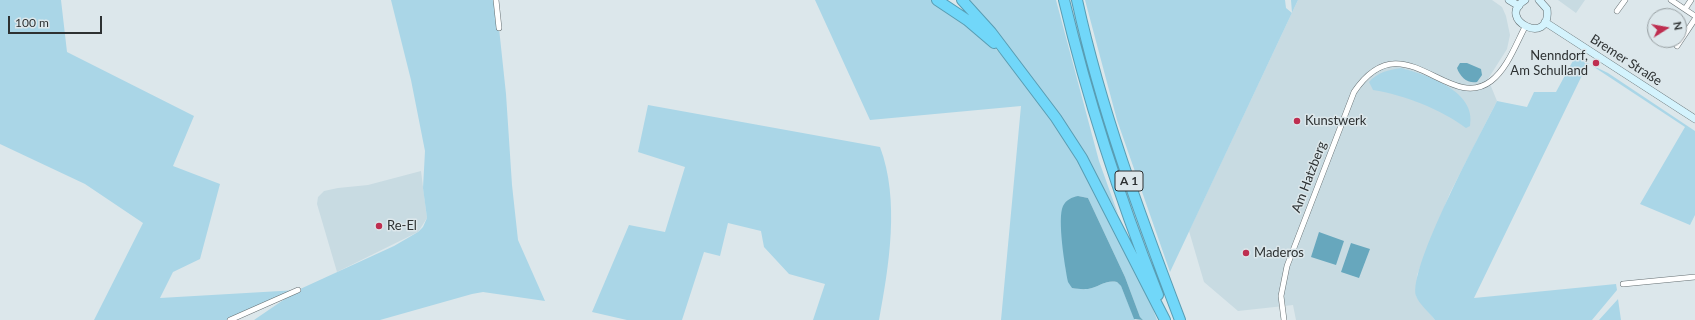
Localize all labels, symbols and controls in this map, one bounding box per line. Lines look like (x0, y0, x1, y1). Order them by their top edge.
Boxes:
scale bar (10, 8, 104, 34)
north arrow (1647, 8, 1687, 48)
text: 100 m (15, 15, 49, 30)
text: N (1671, 20, 1685, 31)
street label: Bremer Straße (1587, 31, 1665, 89)
place label: Nenndorf, Am Schulland (1510, 48, 1588, 79)
marker: Nenndorf, Am Schulland (1591, 58, 1601, 68)
place label: Kunstwerk (1305, 113, 1366, 129)
marker: Kunstwerk (1292, 116, 1302, 126)
street label: Am Hatzberg (1288, 139, 1330, 215)
road number: A 1 (1115, 171, 1143, 191)
place label: Re-El (387, 218, 417, 234)
marker: Re-El (374, 221, 384, 231)
place label: Maderos (1254, 245, 1304, 261)
marker: Maderos (1241, 248, 1251, 258)

